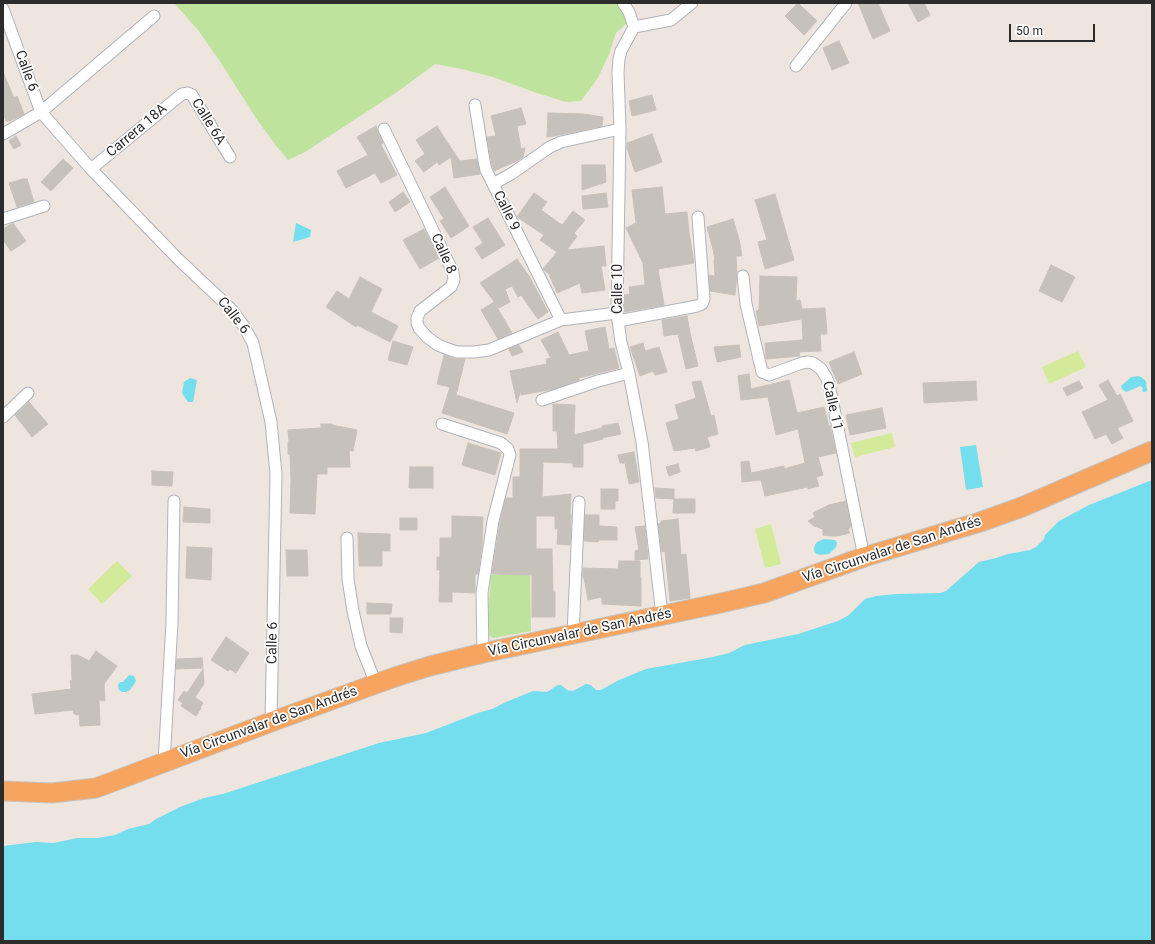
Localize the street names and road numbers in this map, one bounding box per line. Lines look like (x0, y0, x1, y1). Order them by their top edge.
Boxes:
street label: Calle 6 (11, 48, 41, 94)
street label: Calle 6A (187, 96, 229, 148)
street label: Carrera 18A (103, 101, 171, 161)
street label: Calle 9 (489, 188, 523, 234)
street label: Calle 8 (427, 231, 459, 277)
street label: Calle 10 (610, 264, 626, 314)
street label: Calle 6 (213, 294, 253, 338)
street label: Calle 11 (818, 380, 846, 432)
street label: Vía Circunvalar de San Andrés (801, 513, 983, 587)
street label: Vía Circunvalar de San Andrés (487, 605, 673, 661)
street label: Calle 6 (264, 622, 282, 664)
street label: Vía Circunvalar de San Andrés (178, 683, 360, 763)

